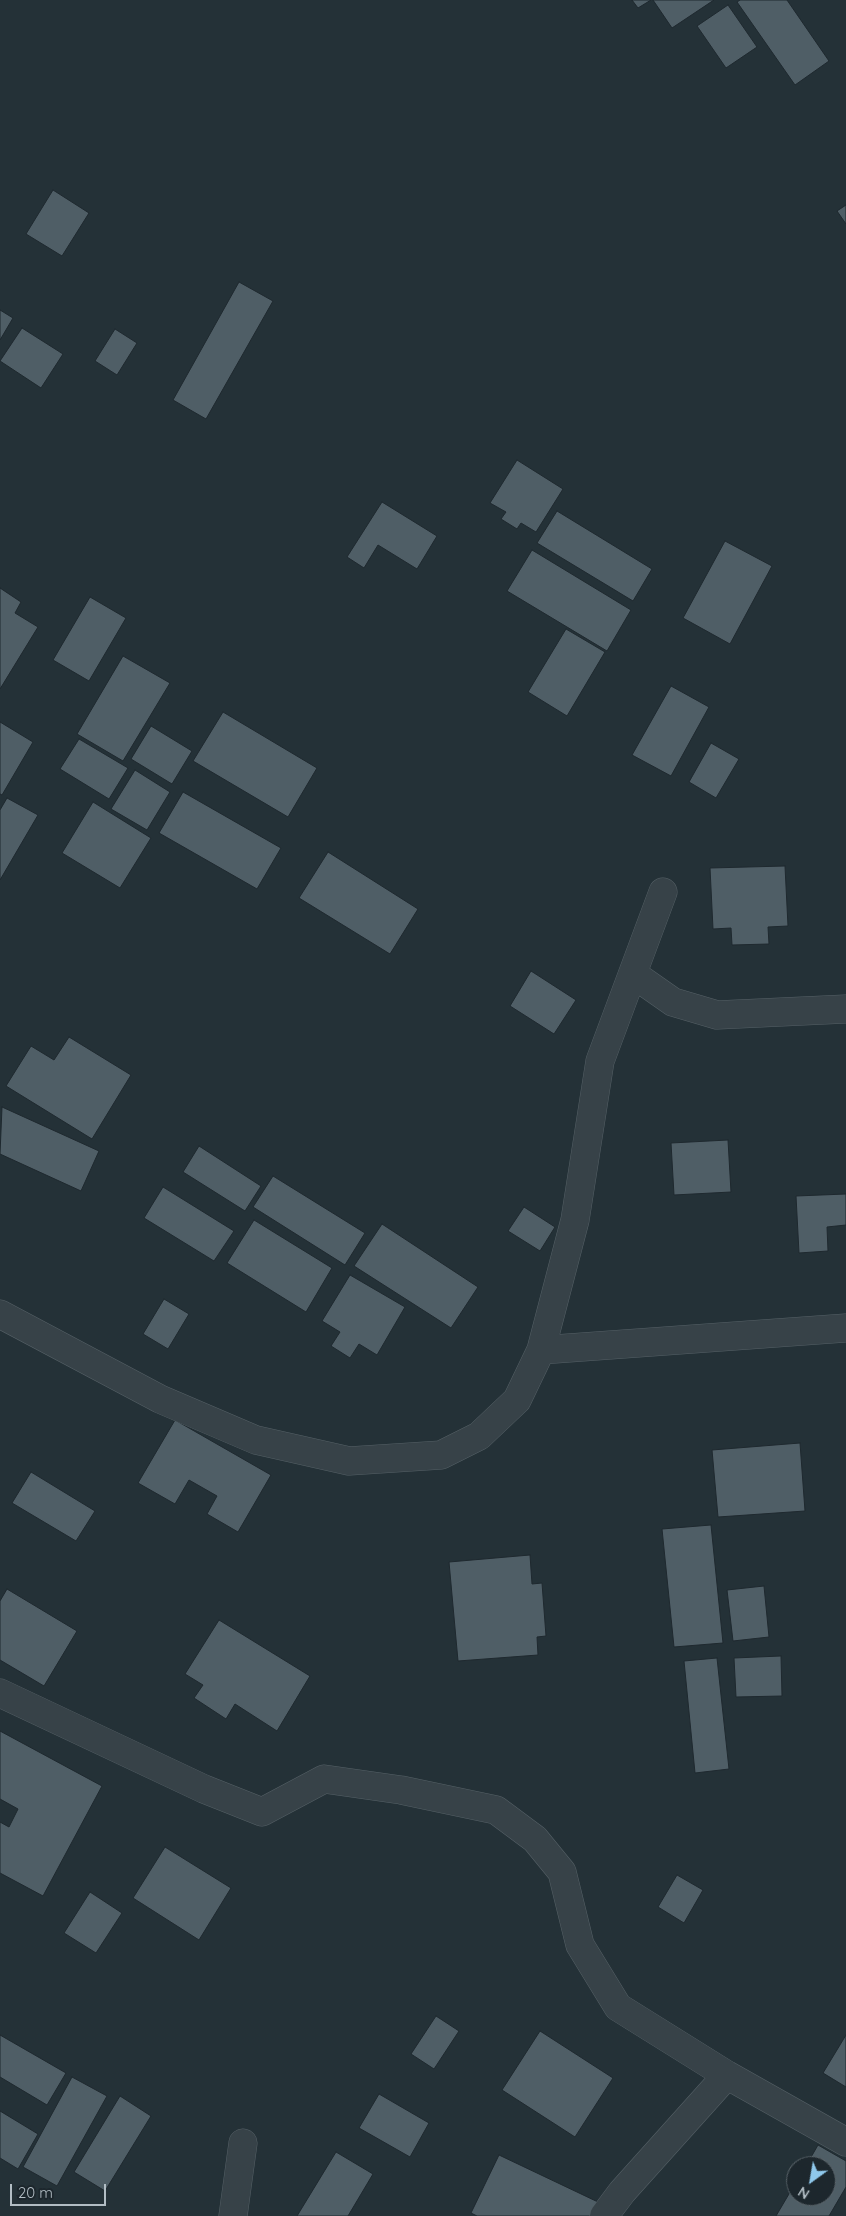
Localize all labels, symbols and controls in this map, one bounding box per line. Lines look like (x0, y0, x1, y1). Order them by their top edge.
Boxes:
north arrow (786, 2156, 836, 2206)
scale bar (12, 2174, 109, 2206)
text: 20 m (18, 2183, 53, 2202)
text: N (794, 2183, 813, 2203)

